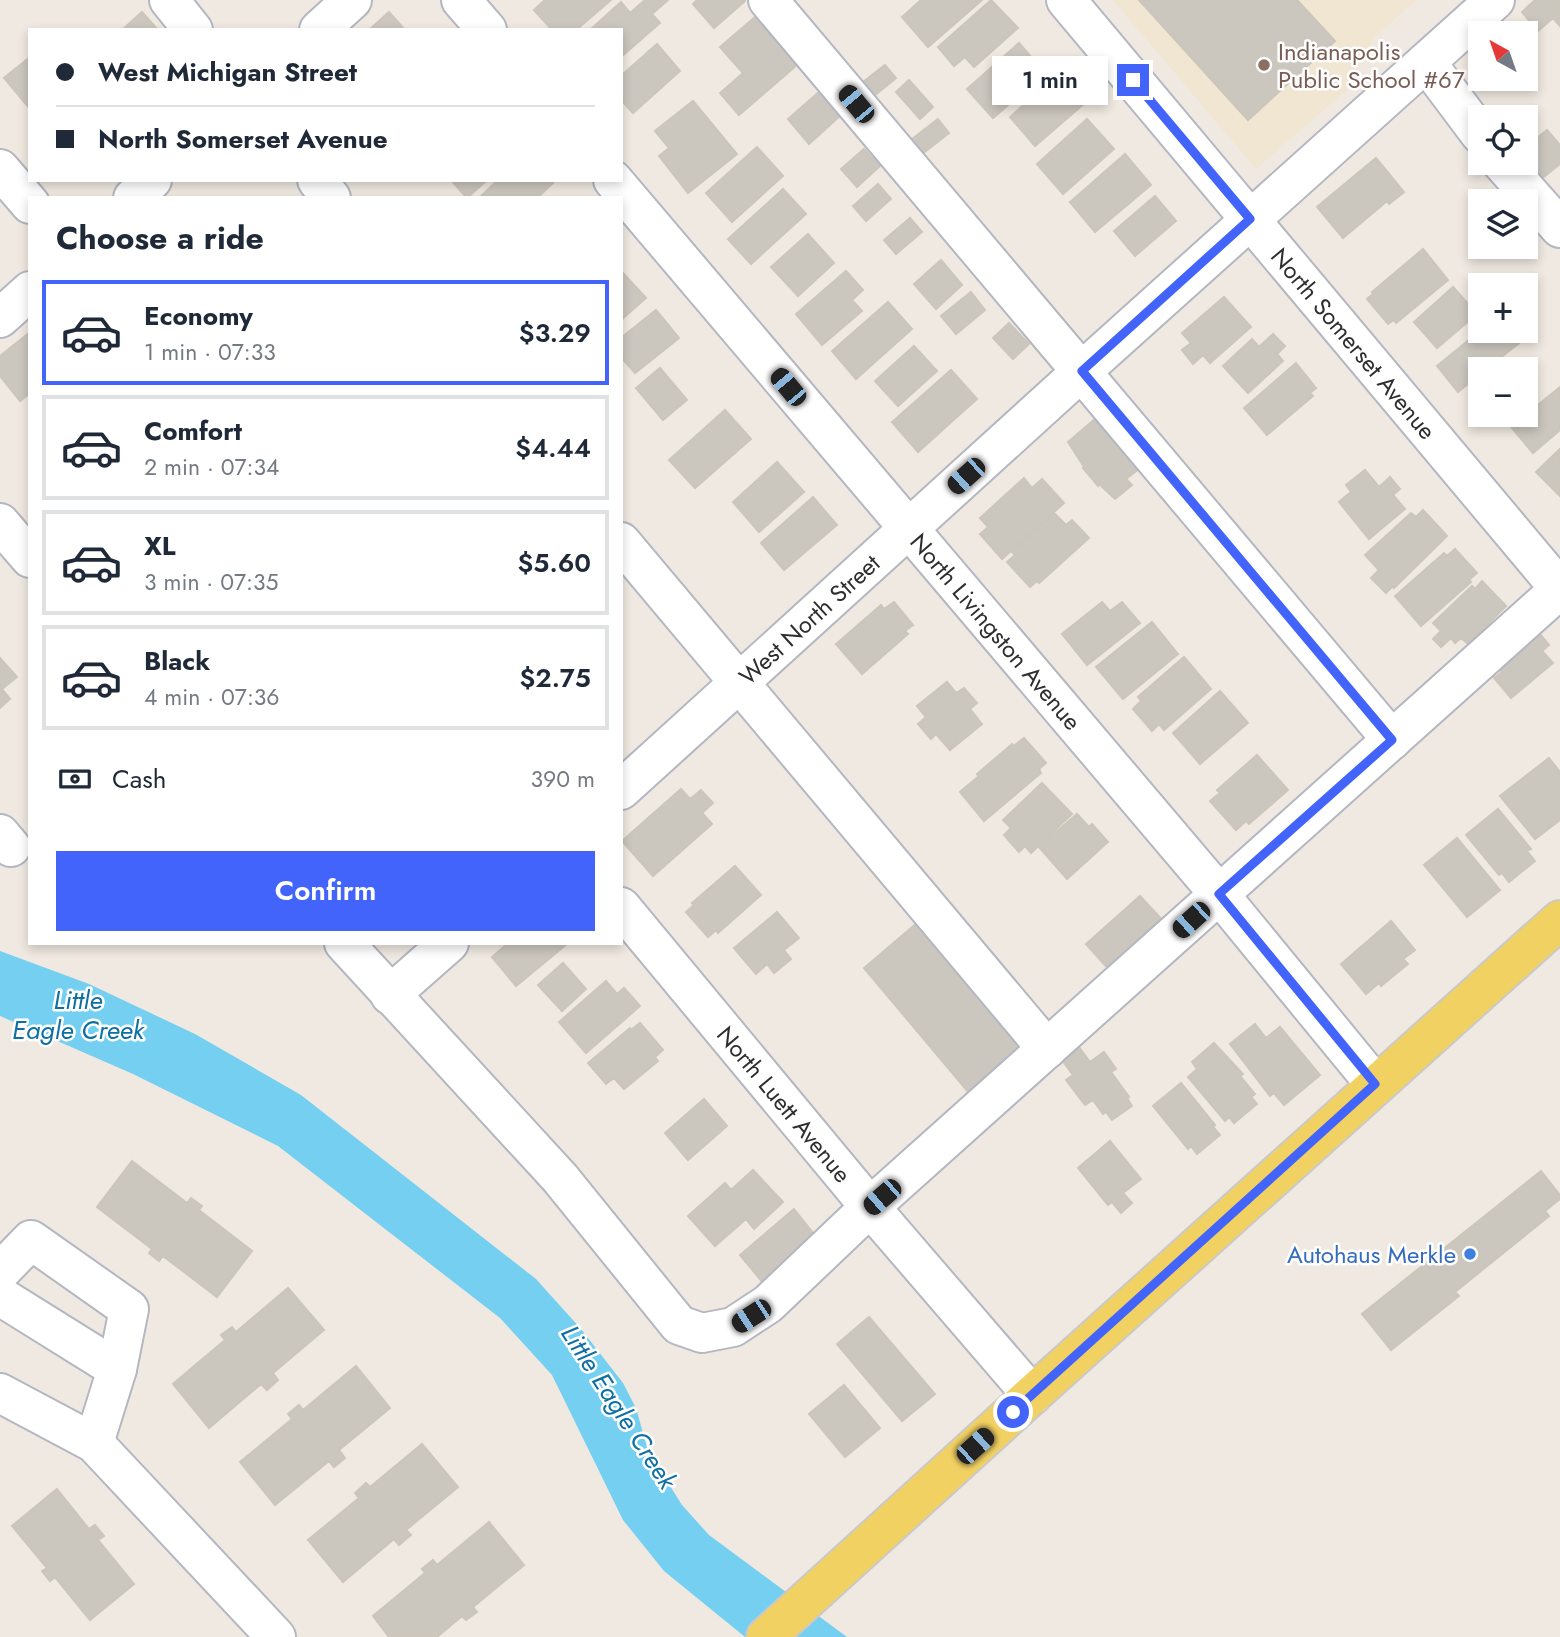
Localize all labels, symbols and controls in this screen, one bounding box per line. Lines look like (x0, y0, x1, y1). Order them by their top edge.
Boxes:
north arrow (1468, 21, 1538, 91)
map controls (1468, 21, 1538, 427)
place label: Indianapolis Public School #67 (1278, 34, 1465, 97)
text: West Michigan Street (98, 53, 357, 91)
callout: 1 min (993, 56, 1108, 104)
marker: Indianapolis Public School #67 (1256, 57, 1272, 73)
text: 1 min (1022, 63, 1078, 97)
route end (1117, 64, 1149, 96)
car (835, 81, 878, 127)
button: locate (1468, 105, 1538, 175)
text: North Somerset Avenue (98, 120, 388, 158)
button: layers (1468, 189, 1538, 259)
text: Choose a ride (56, 215, 264, 261)
street label: North Somerset Avenue (1263, 240, 1445, 447)
button: + (1468, 273, 1538, 343)
text: Economy (144, 297, 253, 335)
icon: car (60, 301, 123, 364)
text: $3.29 (519, 314, 591, 352)
text: 1 min · 07:33 (144, 335, 276, 369)
button: − (1468, 357, 1538, 427)
car (767, 364, 810, 410)
text: Comfort (144, 412, 242, 450)
icon: car (60, 416, 123, 479)
text: $4.44 (515, 429, 591, 467)
text: 2 min · 07:34 (144, 450, 279, 484)
car (944, 454, 989, 498)
street label: North Livingston Avenue (902, 525, 1090, 738)
text: XL (144, 527, 176, 565)
icon: car (60, 531, 123, 594)
text: $5.60 (517, 544, 591, 582)
street label: West North Street (731, 546, 887, 693)
text: 3 min · 07:35 (144, 565, 278, 599)
text: Black (144, 642, 210, 680)
icon: car (60, 646, 123, 709)
text: $2.75 (519, 659, 591, 697)
text: 4 min · 07:36 (144, 680, 280, 714)
icon: cash (56, 760, 94, 798)
text: Cash (112, 760, 166, 798)
text: 390 m (531, 762, 595, 796)
button: Confirm (56, 851, 595, 931)
car (1169, 898, 1214, 942)
water label: Little Eagle Creek (12, 981, 146, 1049)
street label: North Luett Avenue (709, 1018, 860, 1190)
car (860, 1175, 905, 1219)
place label: Autohaus Merkle (1287, 1237, 1456, 1272)
marker: Autohaus Merkle (1462, 1246, 1478, 1262)
car (728, 1296, 775, 1336)
water label: Little Eagle Creek (552, 1318, 687, 1498)
route start (997, 1396, 1029, 1428)
car (953, 1424, 998, 1468)

